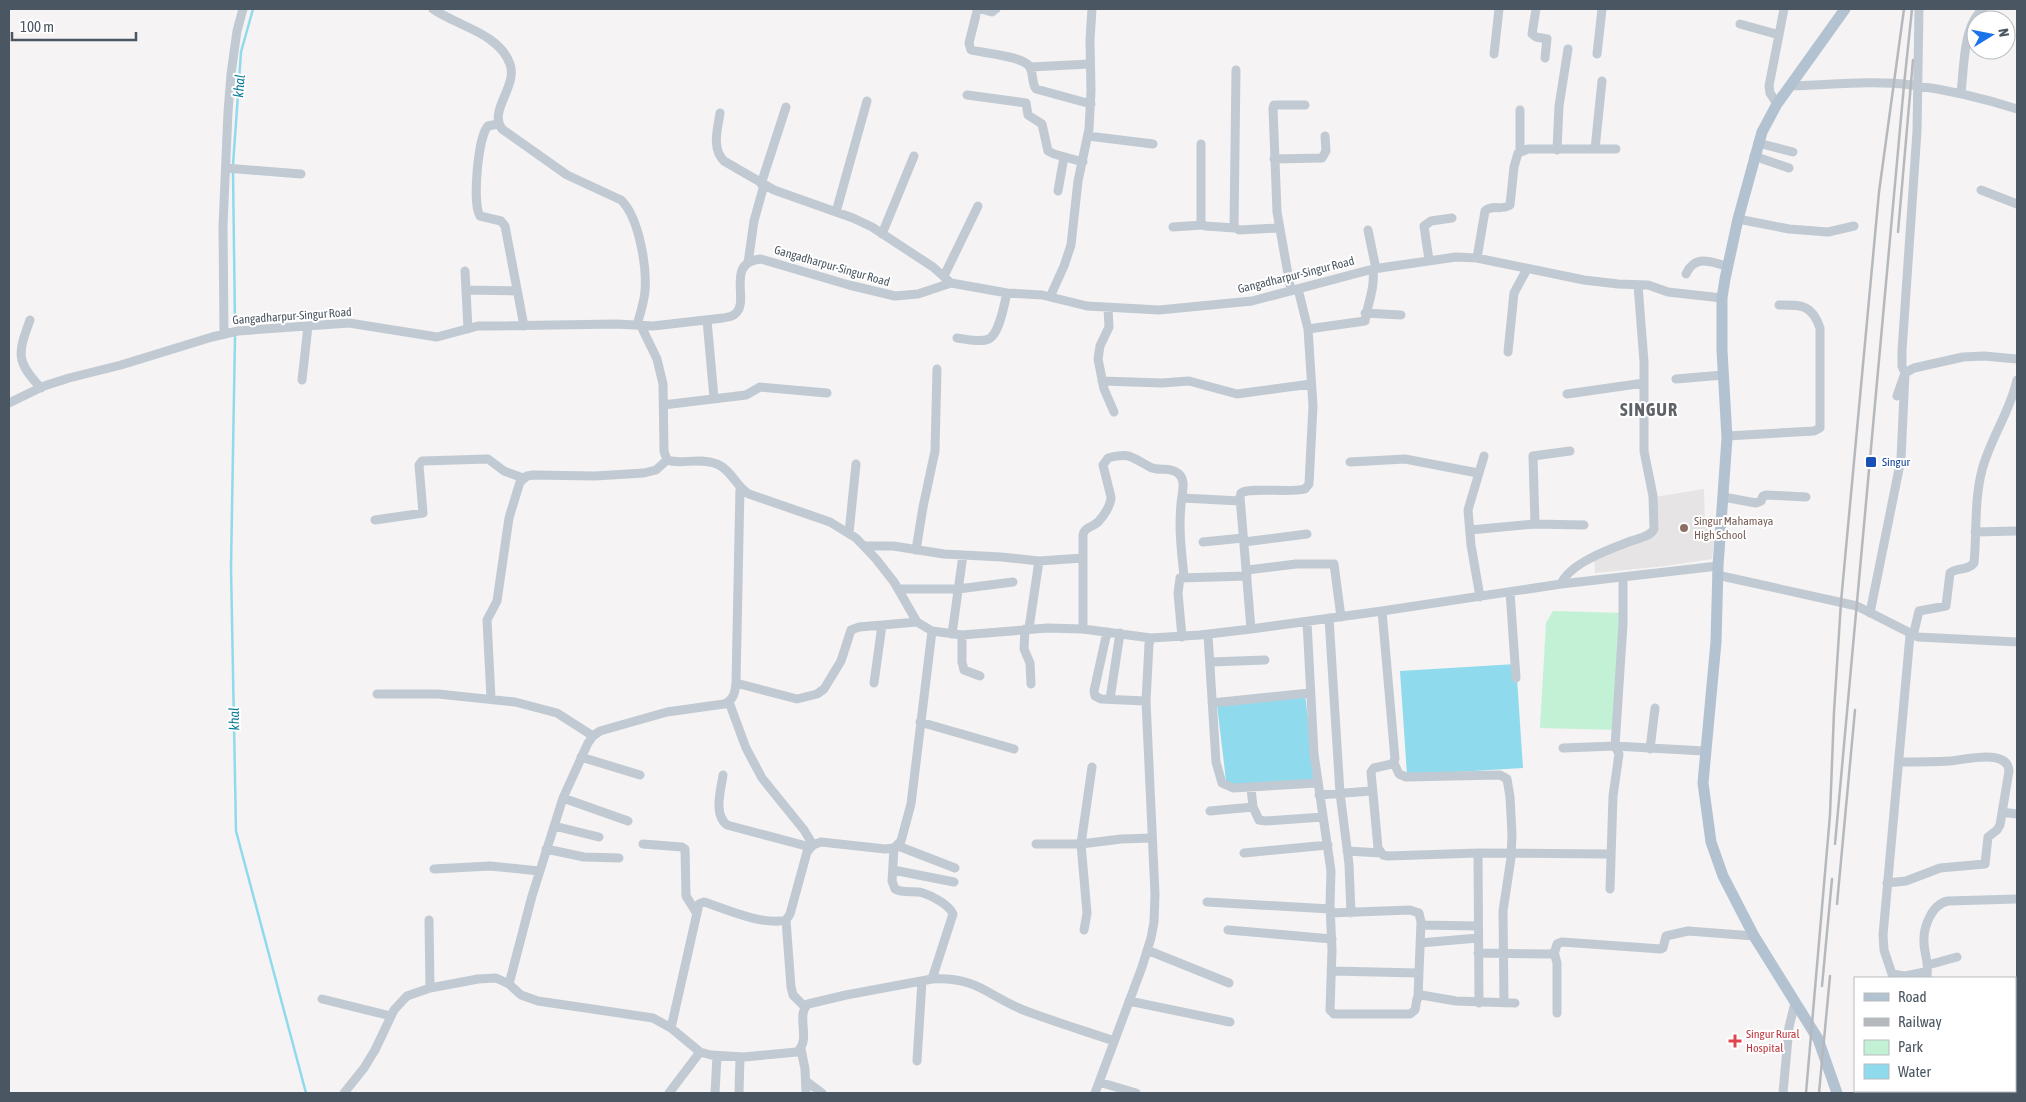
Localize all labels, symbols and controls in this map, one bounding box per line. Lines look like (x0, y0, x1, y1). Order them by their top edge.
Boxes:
scale bar (12, 10, 136, 42)
north arrow (1966, 10, 2016, 60)
text: 100 m (20, 18, 54, 35)
text: N (1995, 27, 2012, 38)
water label: khal (230, 73, 248, 98)
street label: Gangadharpur-Singur Road (773, 243, 891, 289)
street label: Gangadharpur-Singur Road (1236, 254, 1356, 296)
street label: Gangadharpur-Singur Road (232, 305, 352, 327)
district label: SINGUR (1620, 399, 1678, 420)
marker: Singur (1864, 455, 1878, 469)
place label: Singur (1882, 455, 1911, 469)
place label: Singur Mahamaya High School (1694, 514, 1773, 542)
marker: Singur Mahamaya High School (1678, 522, 1690, 534)
water label: khal (226, 707, 242, 731)
legend (1854, 977, 2016, 1092)
text: Road (1898, 988, 1927, 1005)
text: Railway (1898, 1013, 1942, 1030)
place label: Singur Rural Hospital (1746, 1027, 1800, 1055)
marker: Singur Rural Hospital (1728, 1034, 1742, 1048)
text: Park (1898, 1038, 1923, 1055)
text: Water (1898, 1063, 1931, 1080)

